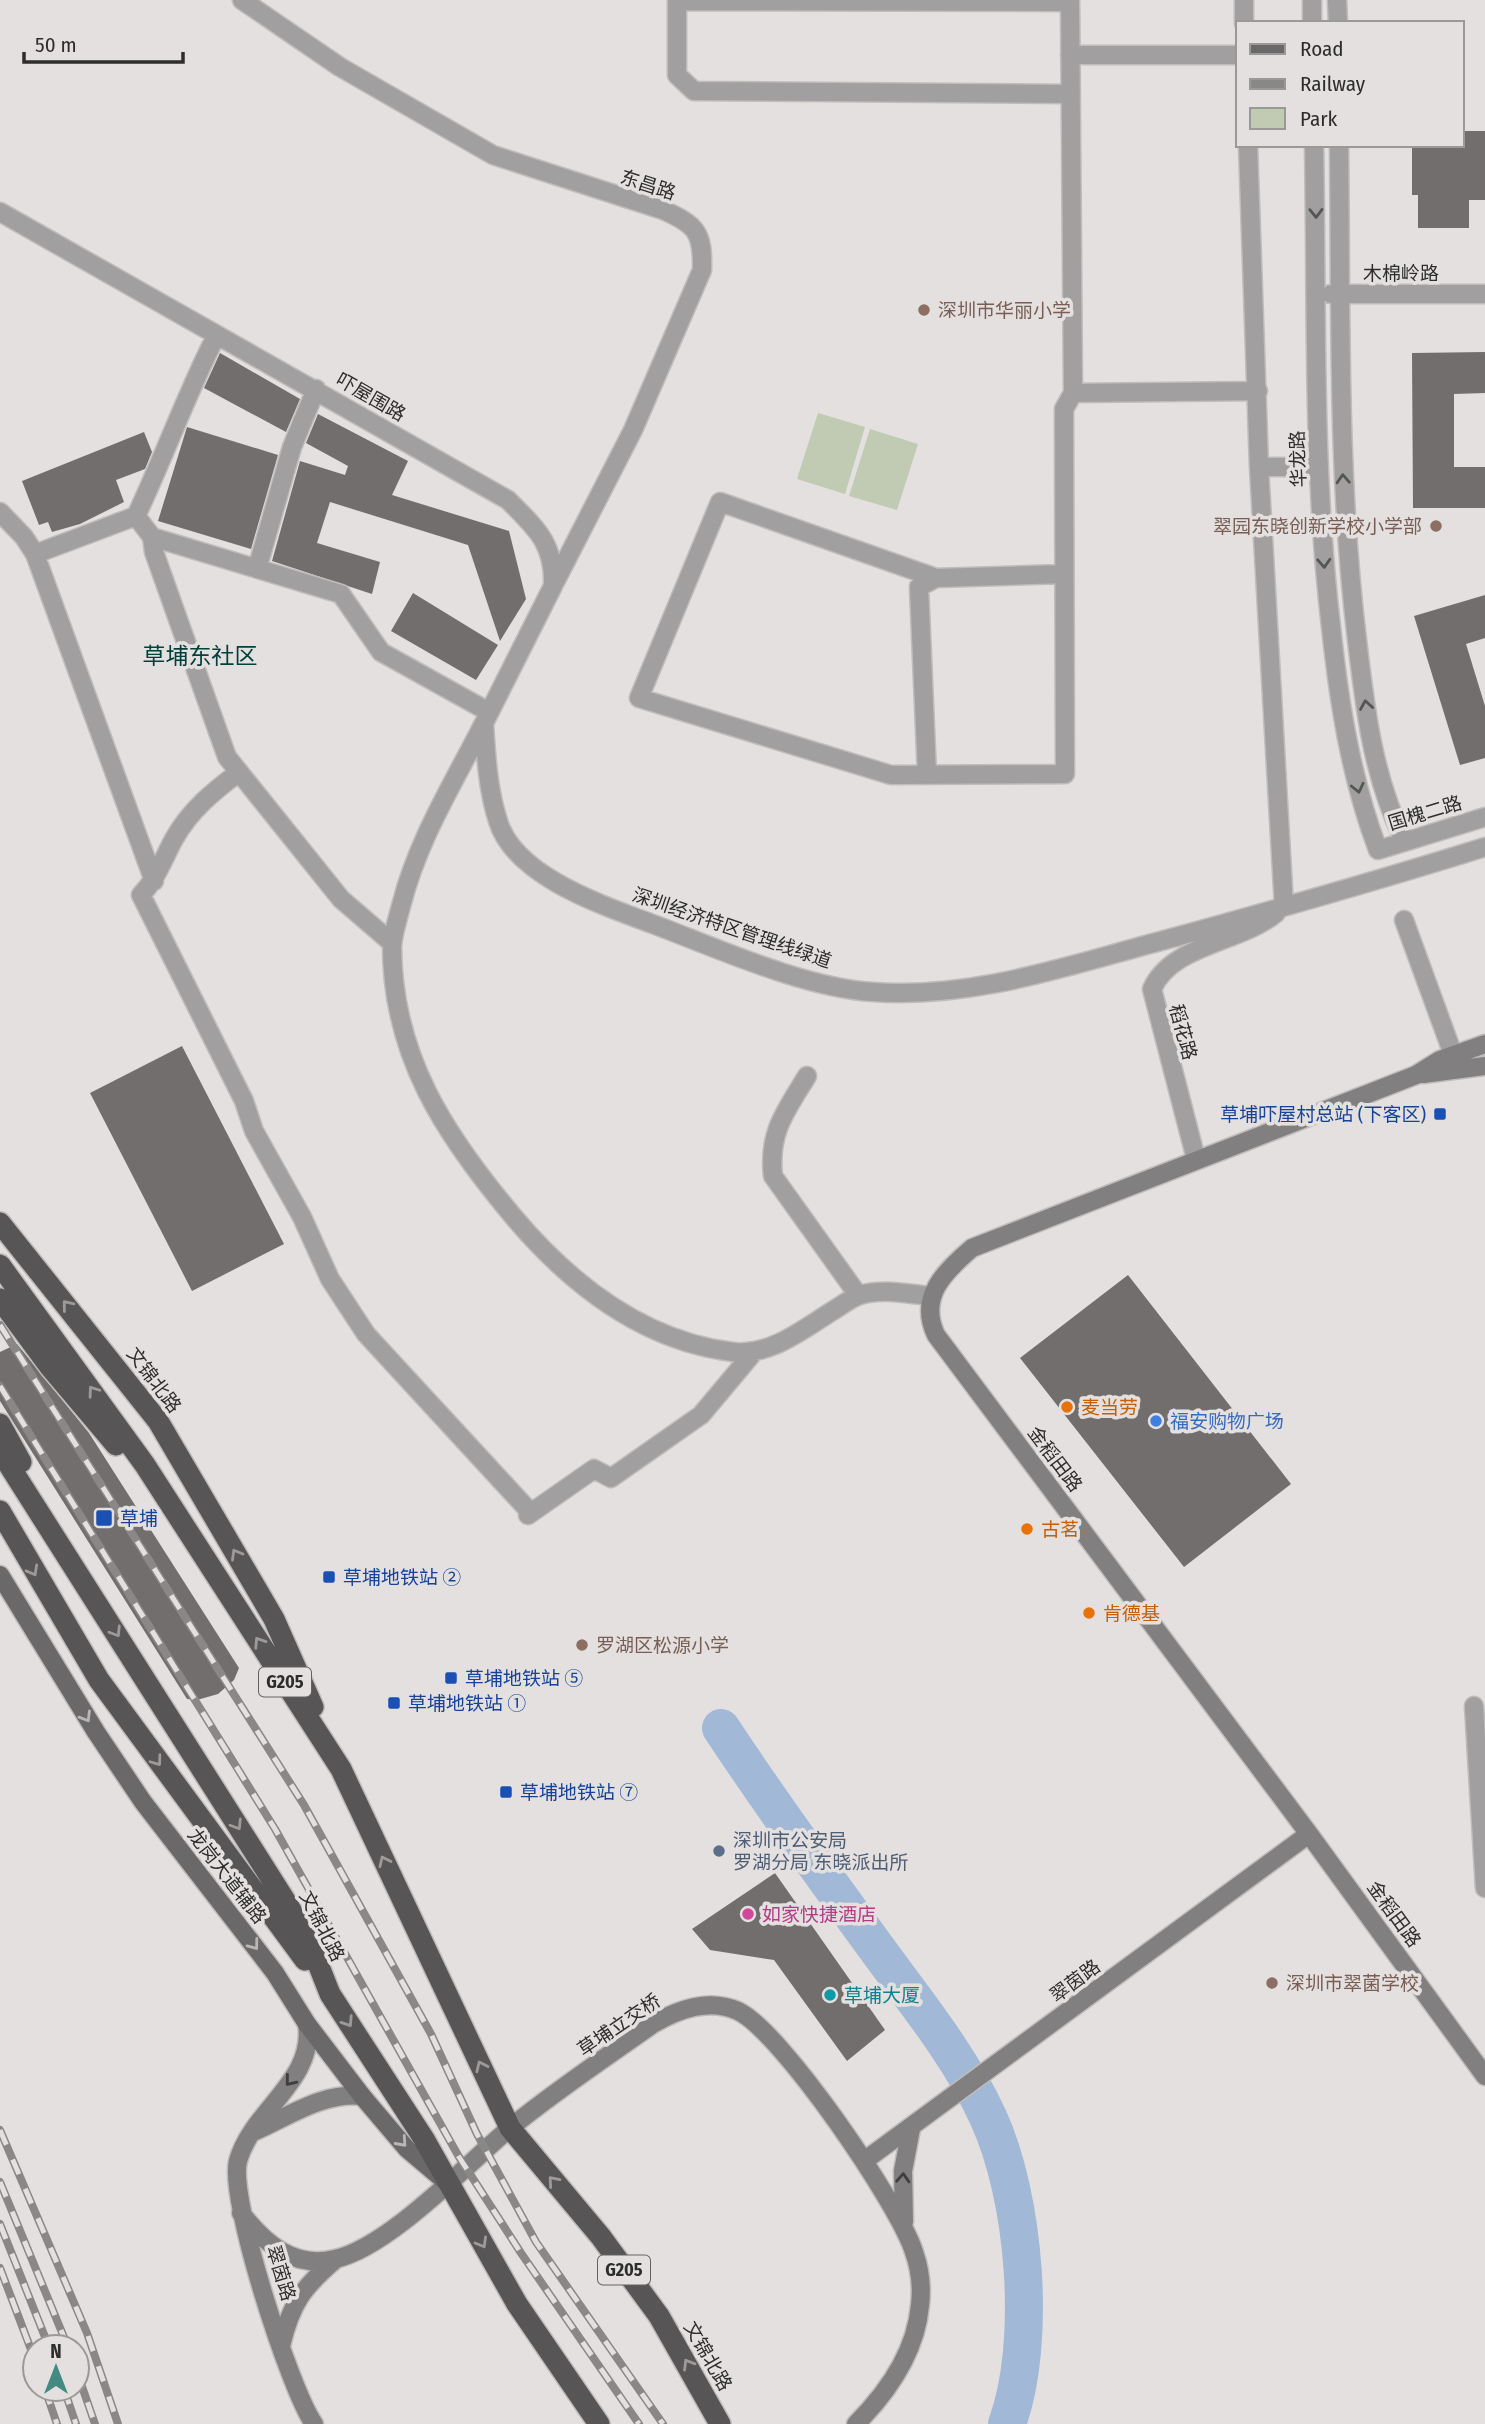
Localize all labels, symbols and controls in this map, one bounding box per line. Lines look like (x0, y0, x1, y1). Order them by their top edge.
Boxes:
scale bar (24, 21, 184, 65)
legend (1236, 21, 1464, 147)
text: 50 m (35, 32, 77, 58)
text: Road (1300, 36, 1344, 62)
text: Railway (1300, 71, 1366, 97)
text: Park (1300, 106, 1338, 132)
street label: 东昌路 (617, 165, 679, 205)
one-way arrow (1308, 208, 1323, 219)
street label: 木棉岭路 (1363, 262, 1439, 285)
place label: 深圳市华丽小学 (938, 299, 1071, 322)
marker: 深圳市华丽小学 (916, 302, 932, 318)
street label: 吓屋围路 (332, 368, 410, 426)
street label: 华龙路 (1286, 430, 1310, 488)
one-way arrow (1335, 473, 1350, 484)
place label: 翠园东晓创新学校小学部 (1213, 515, 1422, 538)
marker: 翠园东晓创新学校小学部 (1428, 518, 1444, 534)
one-way arrow (1316, 558, 1331, 569)
district label: 草埔东社区 (143, 642, 258, 670)
one-way arrow (1359, 699, 1374, 711)
one-way arrow (1349, 782, 1364, 794)
street label: 国槐二路 (1385, 791, 1465, 835)
street label: 深圳经济特区管理线绿道 (629, 883, 835, 973)
street label: 稻花路 (1165, 1001, 1201, 1063)
place label: 草埔吓屋村总站 (下客区) (1220, 1103, 1426, 1126)
marker: 草埔吓屋村总站 (下客区) (1432, 1106, 1448, 1122)
one-way arrow (63, 1301, 76, 1313)
street label: 文锦北路 (122, 1343, 186, 1417)
one-way arrow (89, 1386, 101, 1399)
place label: 麦当劳 (1081, 1396, 1138, 1419)
marker: 麦当劳 (1059, 1399, 1075, 1415)
place label: 福安购物广场 (1170, 1410, 1284, 1433)
marker: 福安购物广场 (1148, 1413, 1164, 1429)
street label: 金稻田路 (1023, 1422, 1087, 1496)
place label: 草埔 (120, 1507, 158, 1530)
marker: 草埔 (94, 1508, 114, 1528)
place label: 古茗 (1041, 1518, 1079, 1541)
marker: 古茗 (1019, 1521, 1035, 1537)
one-way arrow (231, 1548, 244, 1561)
one-way arrow (25, 1564, 38, 1576)
place label: 草埔地铁站 ② (343, 1566, 461, 1589)
marker: 草埔地铁站 ② (321, 1569, 337, 1585)
place label: 肯德基 (1103, 1602, 1160, 1625)
marker: 肯德基 (1081, 1605, 1097, 1621)
one-way arrow (108, 1624, 121, 1637)
place label: 罗湖区松源小学 (596, 1634, 729, 1657)
one-way arrow (255, 1637, 268, 1650)
marker: 罗湖区松源小学 (574, 1637, 590, 1653)
road number: G205 (259, 1667, 311, 1696)
place label: 草埔地铁站 ⑤ (465, 1667, 583, 1690)
marker: 草埔地铁站 ⑤ (443, 1670, 459, 1686)
place label: 草埔地铁站 ① (408, 1692, 526, 1715)
marker: 草埔地铁站 ① (386, 1695, 402, 1711)
one-way arrow (78, 1709, 91, 1722)
one-way arrow (149, 1753, 161, 1766)
place label: 草埔地铁站 ⑦ (520, 1781, 638, 1804)
marker: 草埔地铁站 ⑦ (498, 1784, 514, 1800)
one-way arrow (229, 1817, 242, 1830)
street label: 龙岗大道辅路 (183, 1824, 271, 1928)
place label: 深圳市公安局 罗湖分局 东晓派出所 (733, 1829, 908, 1874)
marker: 深圳市公安局 罗湖分局 东晓派出所 (711, 1843, 727, 1859)
one-way arrow (378, 1856, 392, 1868)
street label: 金稻田路 (1362, 1876, 1426, 1952)
street label: 文锦北路 (294, 1887, 350, 1965)
place label: 如家快捷酒店 (762, 1903, 876, 1926)
marker: 如家快捷酒店 (740, 1906, 756, 1922)
one-way arrow (245, 1937, 258, 1949)
street label: 翠茵路 (1045, 1955, 1105, 2007)
place label: 深圳市翠菌学校 (1286, 1972, 1419, 1995)
marker: 深圳市翠菌学校 (1264, 1975, 1280, 1991)
place label: 草埔大厦 (844, 1984, 920, 2007)
marker: 草埔大厦 (822, 1987, 838, 2003)
street label: 草埔立交桥 (573, 1989, 665, 2061)
one-way arrow (340, 2015, 353, 2028)
one-way arrow (475, 2061, 489, 2073)
one-way arrow (286, 2073, 298, 2086)
one-way arrow (394, 2134, 406, 2147)
one-way arrow (895, 2172, 910, 2183)
one-way arrow (549, 2176, 561, 2189)
one-way arrow (473, 2235, 486, 2248)
street label: 翠茵路 (262, 2242, 300, 2304)
road number: G205 (598, 2256, 650, 2284)
street label: 文锦北路 (679, 2317, 737, 2395)
north arrow (21, 2333, 91, 2403)
text: N (50, 2340, 62, 2363)
one-way arrow (683, 2358, 696, 2371)

